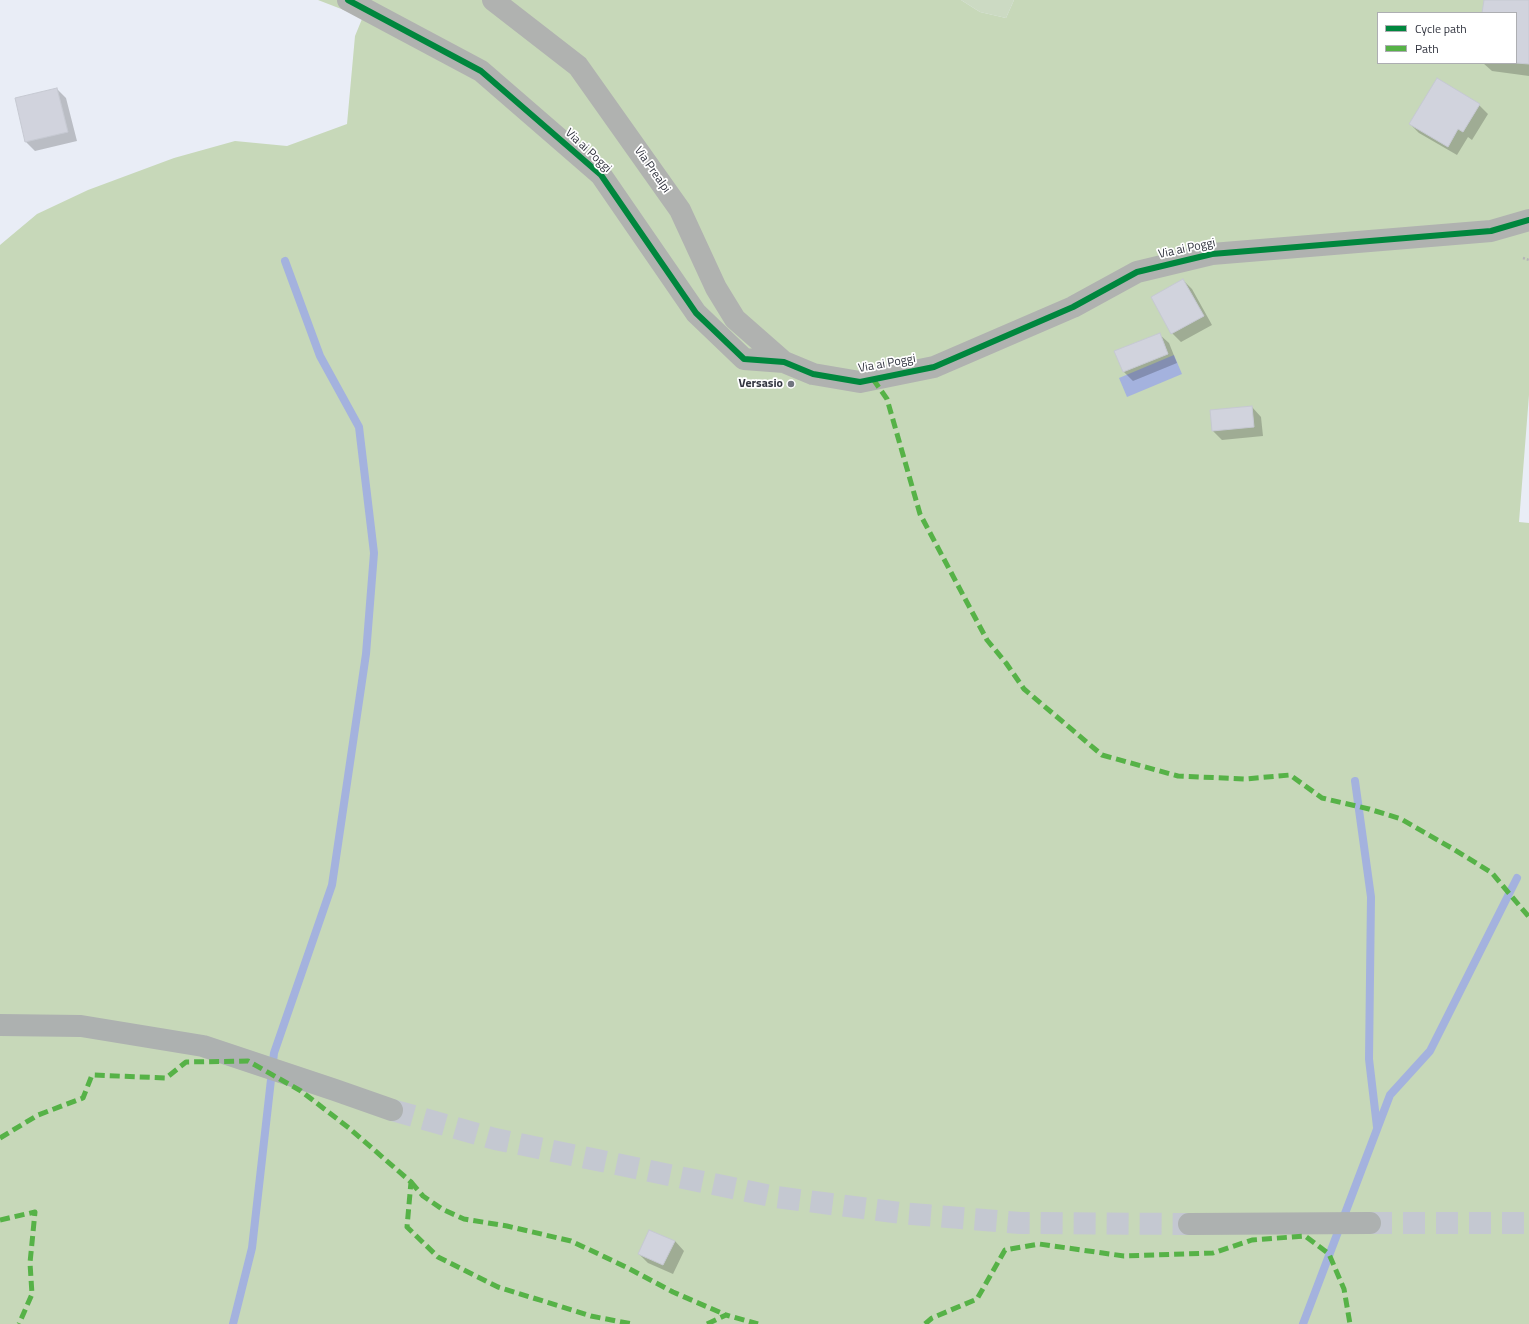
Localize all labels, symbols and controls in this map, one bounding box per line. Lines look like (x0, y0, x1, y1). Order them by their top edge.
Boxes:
legend (1377, 12, 1517, 64)
text: Cycle path (1415, 19, 1467, 38)
text: Path (1415, 39, 1439, 58)
street label: Via ai Poggi (562, 126, 614, 176)
street label: Via Prealpi (631, 144, 673, 196)
street label: Via ai Poggi (1157, 236, 1217, 262)
street label: Via ai Poggi (857, 352, 917, 376)
place label: Versasio (739, 377, 783, 391)
marker: Versasio (786, 379, 796, 389)

